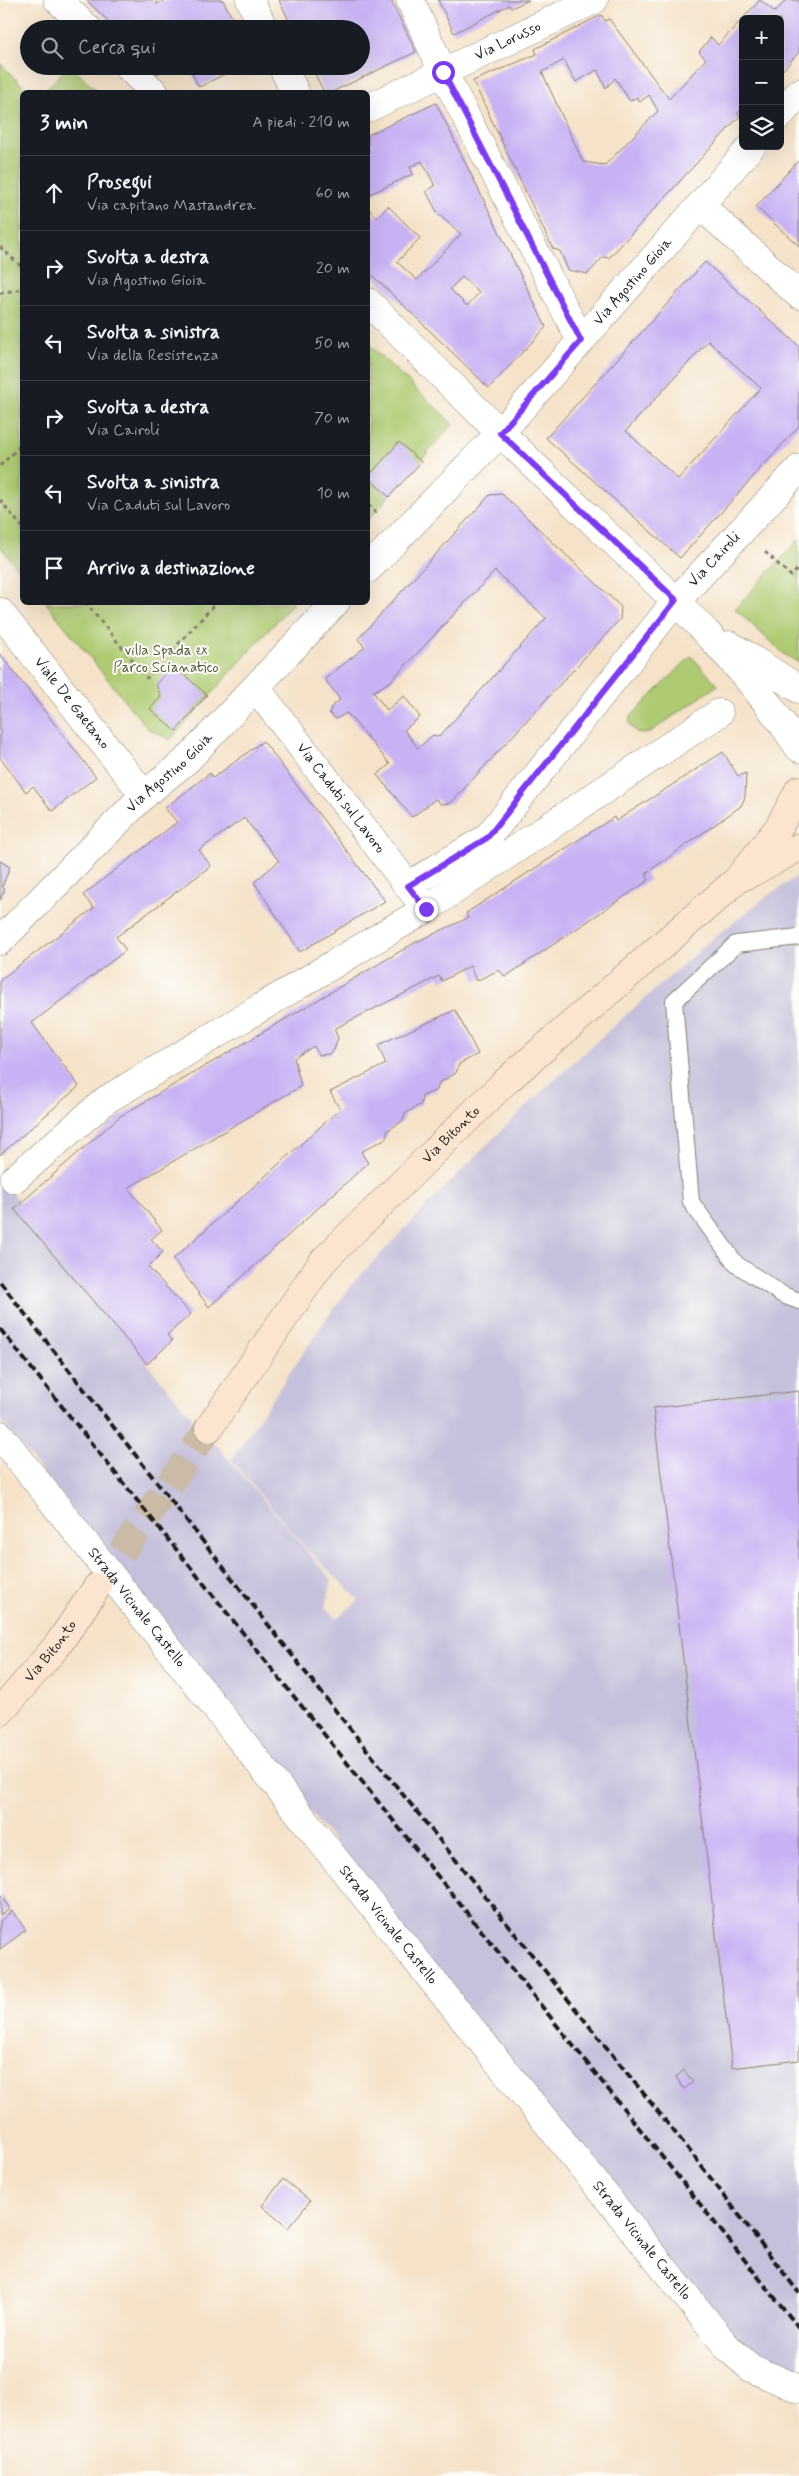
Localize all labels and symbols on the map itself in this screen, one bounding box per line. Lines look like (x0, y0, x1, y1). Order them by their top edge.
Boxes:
street label: Via Lorusso (471, 17, 544, 66)
route start (432, 61, 455, 84)
street label: Via Agostino Gioia (589, 233, 678, 330)
street label: Via Cairoli (684, 528, 745, 592)
park label: villa Spada ex Parco Scianatico (113, 641, 219, 678)
street label: Viale De Gaetano (29, 653, 114, 753)
street label: Via Agostino Gioia (122, 728, 218, 817)
street label: Via Caduti sul Lavoro (292, 739, 390, 858)
route end (415, 898, 438, 921)
street label: Via Bitonto (418, 1102, 485, 1168)
street label: Strada Vicinale Castello (83, 1543, 190, 1672)
street label: Via Bitonto (20, 1616, 82, 1687)
street label: Strada Vicinale Castello (334, 1861, 442, 1989)
street label: Strada Vicinale Castello (588, 2177, 696, 2304)

